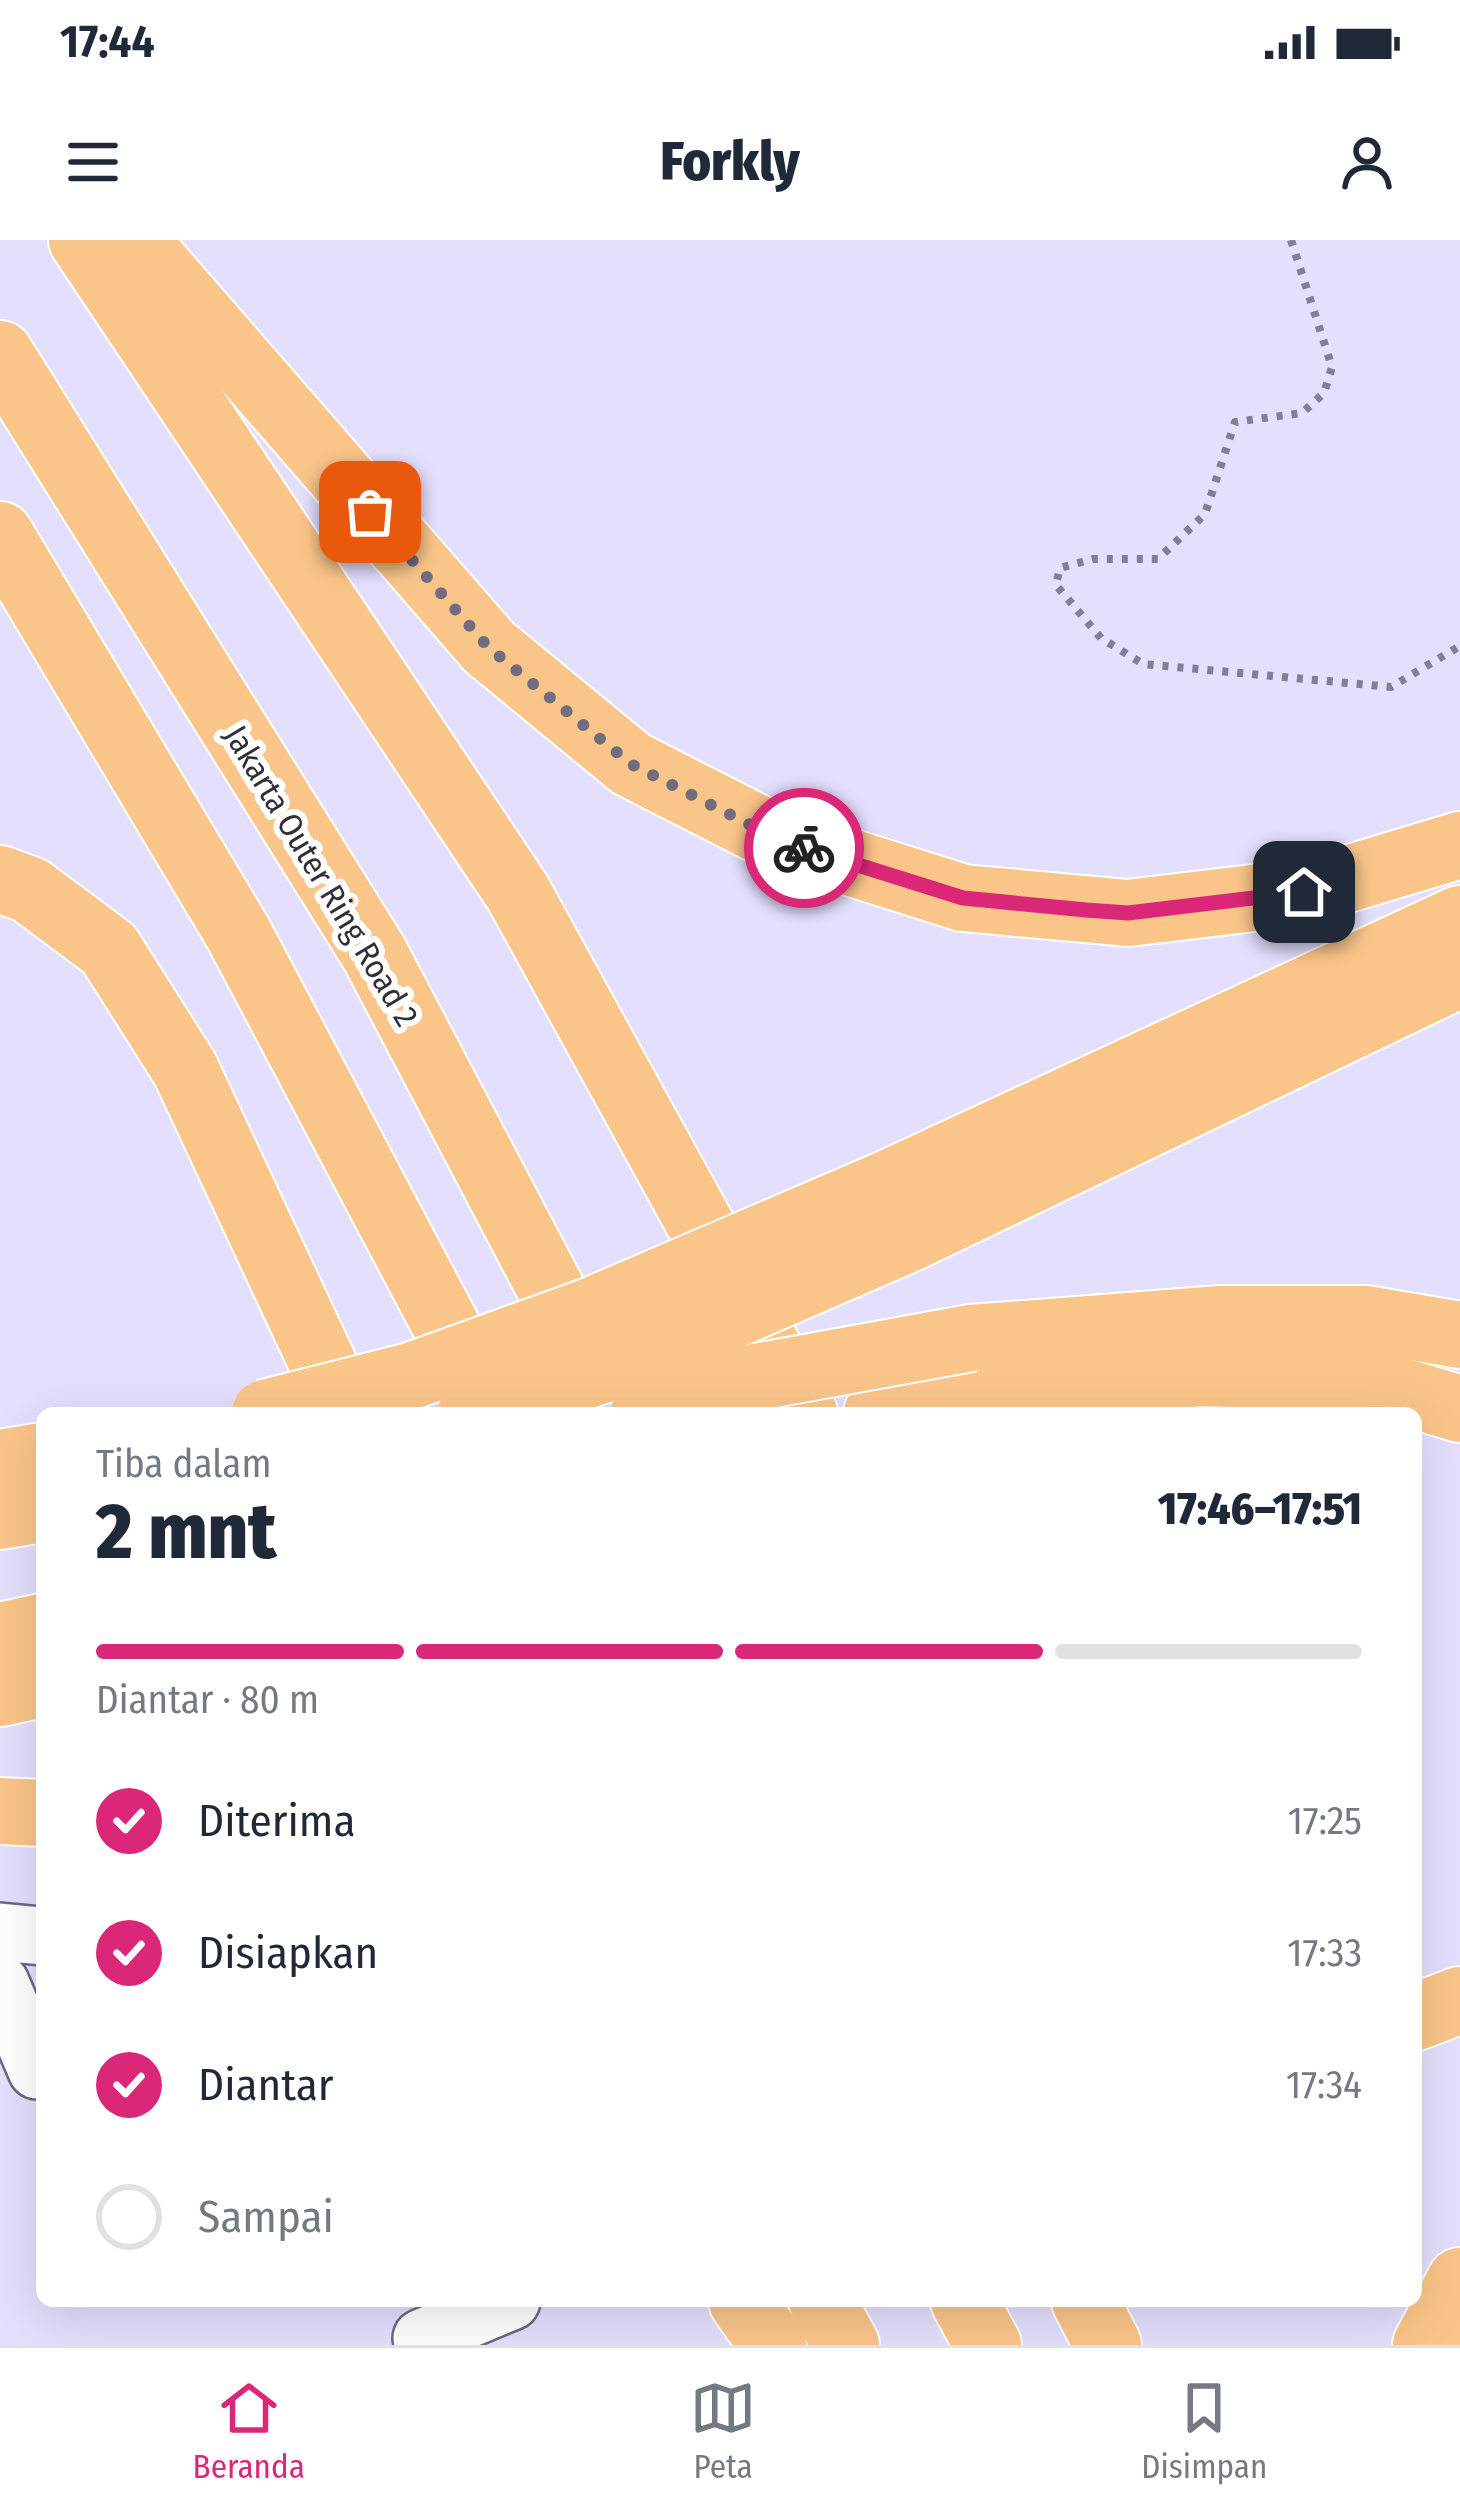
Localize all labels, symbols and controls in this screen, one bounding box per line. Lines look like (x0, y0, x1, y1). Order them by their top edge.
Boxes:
text: 17:44 (60, 15, 155, 69)
icon: menu (60, 129, 126, 195)
icon: person (1334, 129, 1400, 195)
text: Forkly (660, 130, 800, 194)
pin (319, 461, 421, 563)
icon: bag (337, 479, 403, 545)
street label: Jakarta Outer Ring Road 2 (215, 718, 427, 1034)
courier (744, 788, 864, 908)
icon: bike (771, 815, 837, 881)
pin (1253, 841, 1355, 943)
icon: home (1271, 859, 1337, 925)
text: Tiba dalam (96, 1441, 271, 1487)
text: 17:46–17:51 (1158, 1482, 1362, 1536)
text: 2 mnt (96, 1485, 276, 1579)
text: Diantar · 80 m (96, 1677, 319, 1723)
icon: check (96, 1788, 162, 1854)
text: Diterima (198, 1794, 355, 1848)
text: 17:25 (1288, 1798, 1362, 1844)
icon: check (96, 1920, 162, 1986)
text: Disiapkan (198, 1926, 378, 1980)
text: 17:33 (1287, 1930, 1362, 1976)
icon: check (96, 2052, 162, 2118)
text: Diantar (198, 2058, 333, 2112)
text: 17:34 (1286, 2062, 1362, 2108)
text: Sampai (198, 2190, 334, 2244)
tab: Beranda (193, 2375, 305, 2487)
tab: Peta (690, 2375, 756, 2487)
tab: Disimpan (1141, 2375, 1267, 2487)

